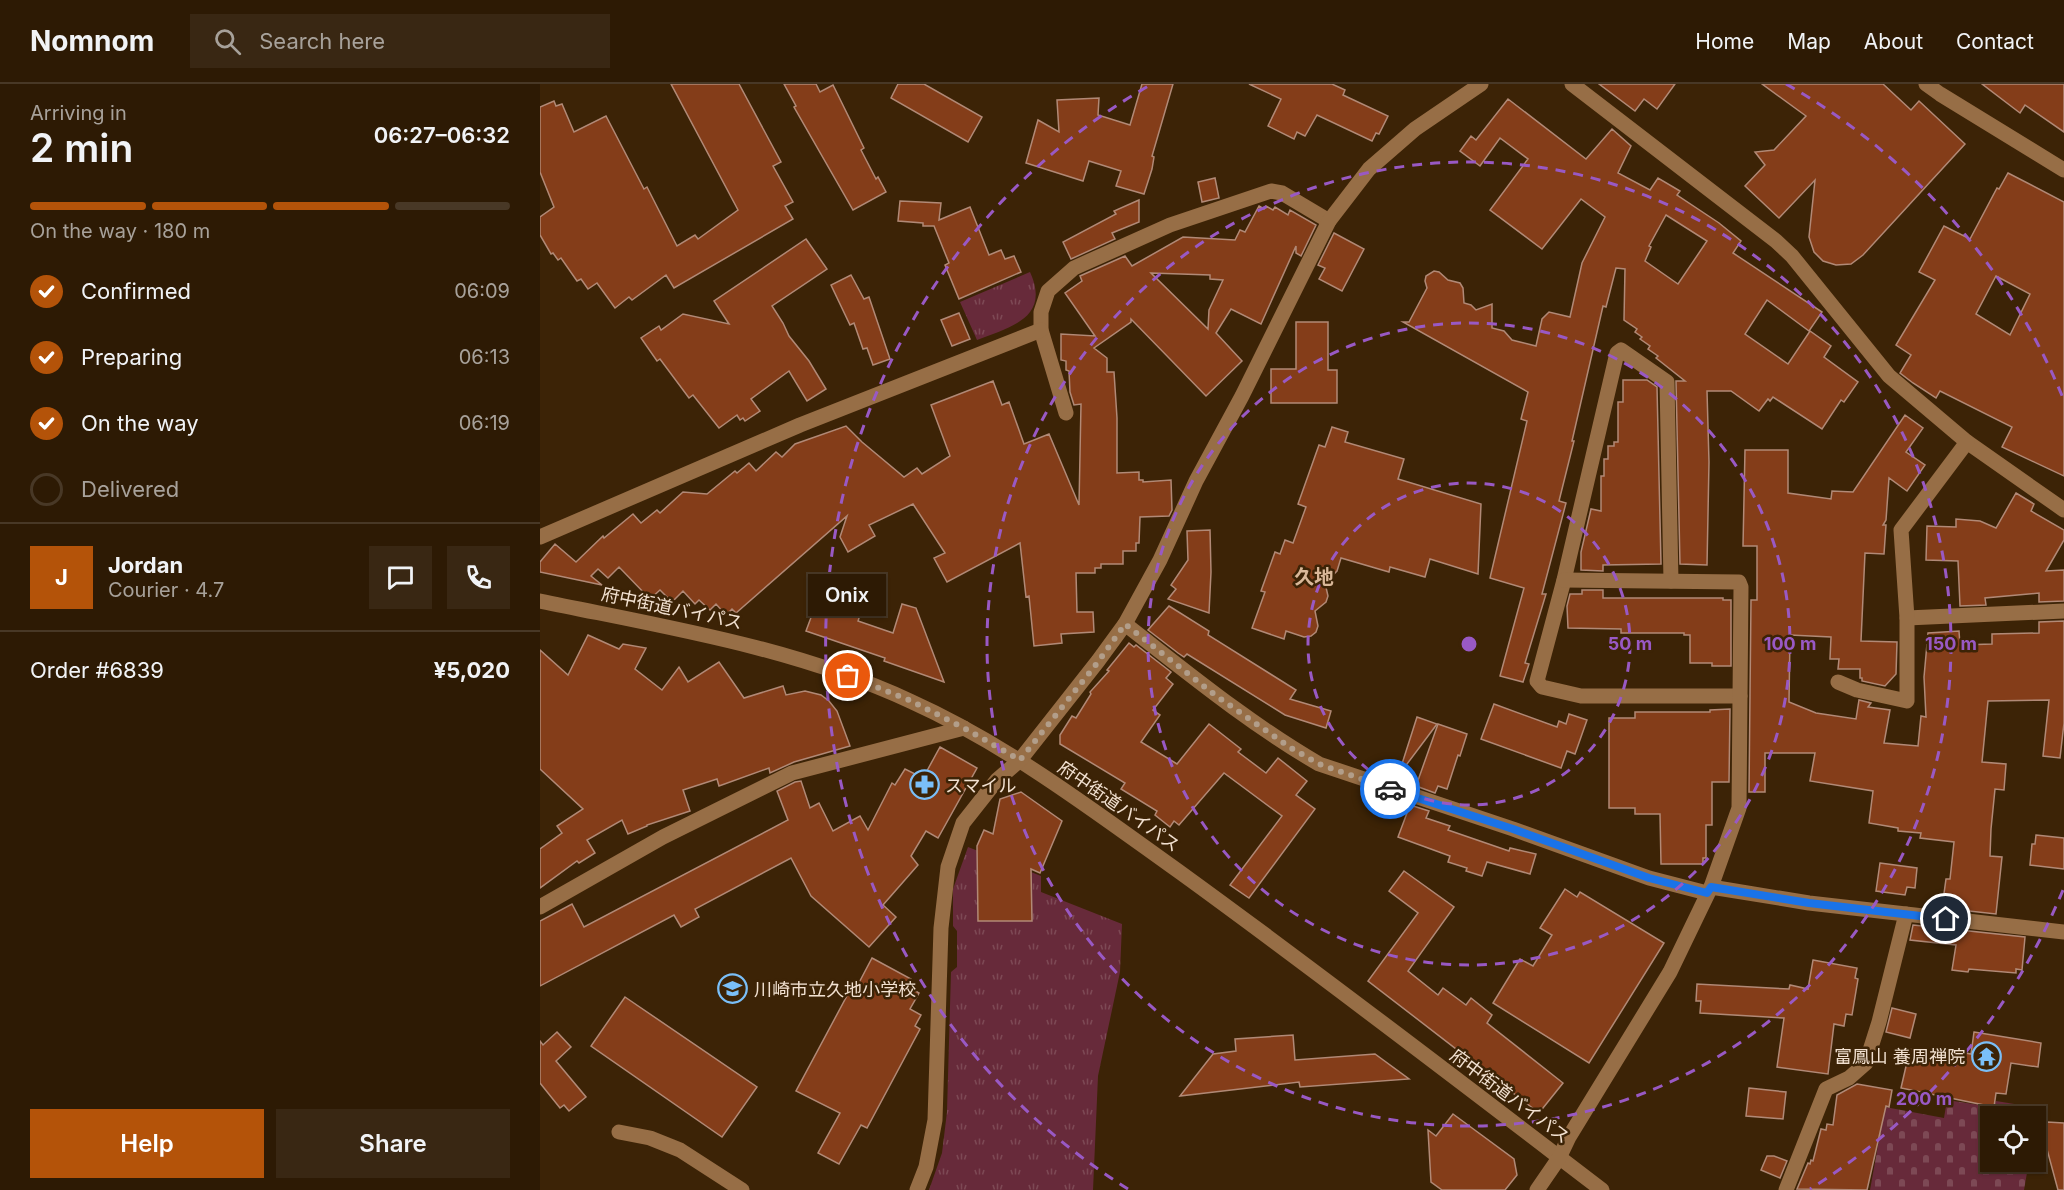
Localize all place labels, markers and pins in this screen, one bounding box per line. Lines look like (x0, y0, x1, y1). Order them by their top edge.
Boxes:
callout: Onix (809, 574, 887, 616)
centre of rings (1459, 634, 1479, 654)
pin (822, 650, 873, 701)
pharmacy icon: スマイル (908, 769, 940, 801)
place label: スマイル (945, 775, 1016, 796)
pin (1920, 893, 1971, 944)
school or university icon: 川崎市立久地小学校 (717, 973, 749, 1005)
place label: 川崎市立久地小学校 (754, 979, 916, 1000)
temple icon: 富鳳山 養周禅院 (1970, 1040, 2002, 1072)
place label: 富鳳山 養周禅院 (1834, 1046, 1965, 1067)

